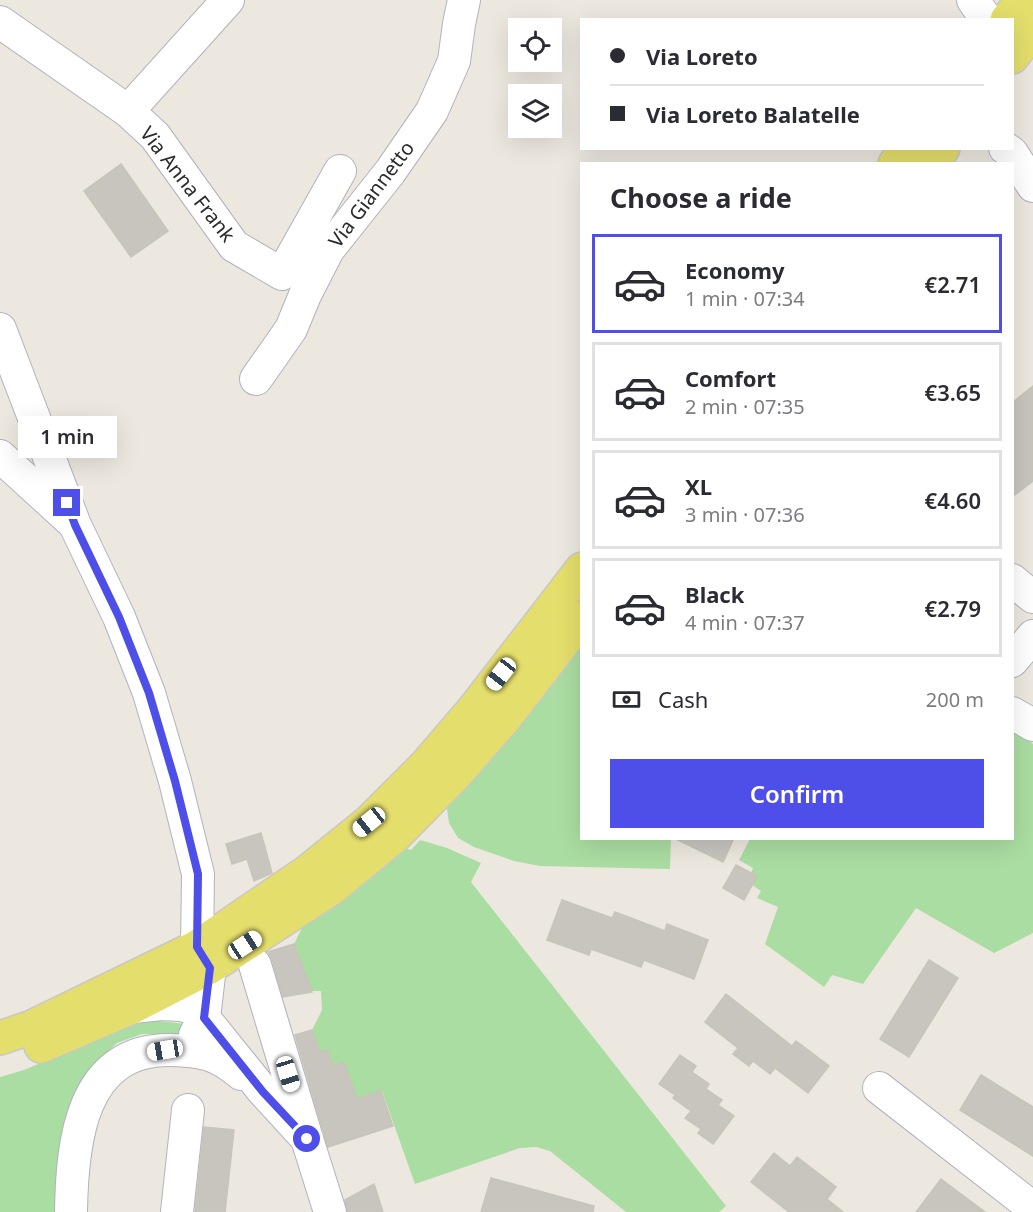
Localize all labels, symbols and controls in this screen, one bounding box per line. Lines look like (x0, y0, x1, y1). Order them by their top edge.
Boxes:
map controls (508, 18, 562, 138)
button: locate (508, 18, 562, 72)
text: Via Loreto (646, 41, 758, 71)
button: layers (508, 84, 562, 138)
text: Via Loreto Balatelle (646, 99, 860, 129)
street label: Via Anna Frank (134, 121, 242, 248)
street label: Via Giannetto (322, 135, 420, 253)
text: Choose a ride (610, 179, 792, 216)
text: Economy (685, 255, 784, 285)
icon: car (613, 257, 667, 311)
text: €2.71 (925, 269, 981, 299)
text: 1 min · 07:34 (685, 285, 805, 312)
text: Comfort (685, 363, 776, 393)
icon: car (613, 365, 667, 419)
text: €3.65 (925, 377, 981, 407)
text: 2 min · 07:35 (685, 393, 805, 420)
callout: 1 min (17, 416, 116, 458)
text: 1 min (40, 423, 95, 450)
text: XL (685, 471, 712, 501)
icon: car (613, 473, 667, 527)
text: €4.60 (925, 485, 981, 515)
route end (53, 489, 80, 516)
text: 3 min · 07:36 (685, 501, 805, 528)
text: Black (685, 579, 744, 609)
icon: car (613, 581, 667, 635)
text: €2.79 (925, 593, 981, 623)
text: 4 min · 07:37 (685, 609, 805, 636)
car (483, 654, 519, 694)
icon: cash (610, 683, 643, 716)
text: Cash (658, 684, 708, 714)
text: 200 m (926, 686, 984, 713)
button: Confirm (610, 759, 984, 828)
car (349, 804, 389, 840)
car (225, 928, 265, 962)
car (146, 1038, 184, 1062)
car (274, 1054, 302, 1094)
route start (293, 1125, 320, 1152)

